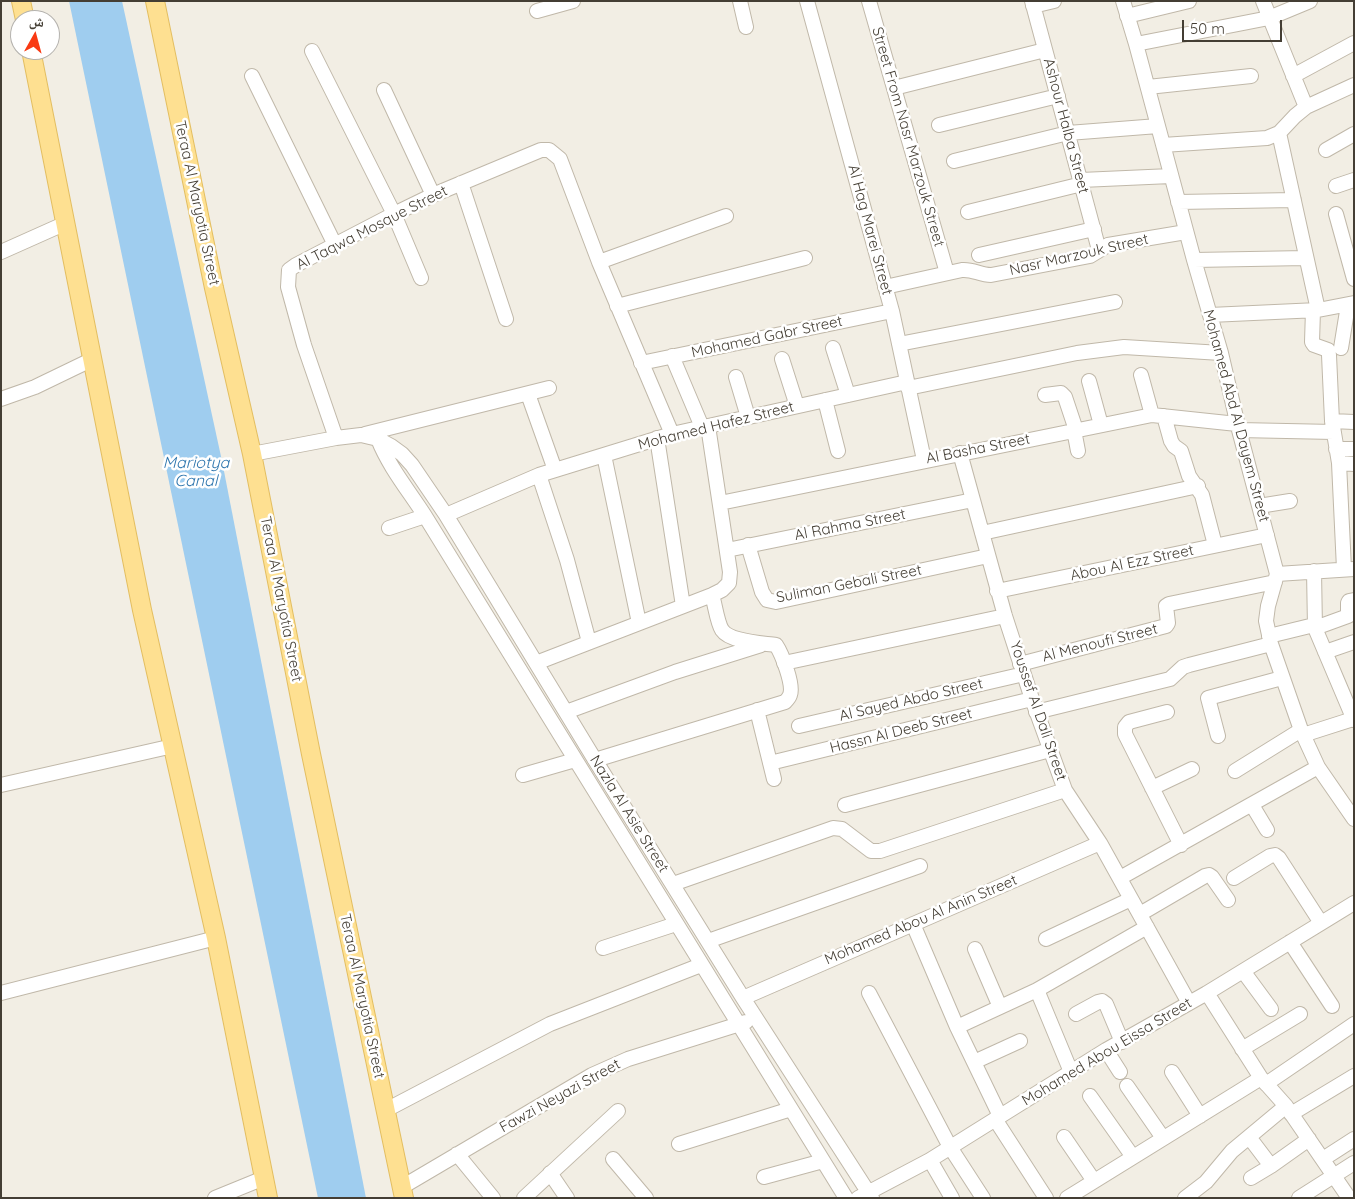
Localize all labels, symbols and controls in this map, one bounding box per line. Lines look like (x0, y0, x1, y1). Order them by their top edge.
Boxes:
north arrow (10, 10, 60, 60)
scale bar (1185, 10, 1285, 42)
text: ش (28, 11, 45, 31)
text: 50 m (1190, 19, 1225, 38)
street label: Street From Nasr Marzouk Street (868, 25, 948, 249)
street label: Ashour Halba Street (1039, 56, 1093, 196)
street label: Teraa Al Maryotia Street (171, 119, 223, 287)
street label: Al Hag Marei Street (844, 163, 896, 297)
street label: Al Taqwa Mosque Street (293, 182, 451, 274)
street label: Nasr Marzouk Street (1008, 230, 1150, 280)
street label: Mohamed Abd Al Dayem Street (1199, 308, 1273, 524)
street label: Mohamed Gabr Street (690, 312, 844, 362)
street label: Mohamed Hafez Street (636, 398, 796, 454)
street label: Al Basha Street (924, 430, 1032, 468)
water label: Mariotya Canal (163, 453, 229, 491)
street label: Al Rahma Street (793, 505, 907, 545)
street label: Teraa Al Maryotia Street (256, 515, 306, 683)
street label: Abou Al Ezz Street (1069, 541, 1195, 585)
street label: Suliman Gebali Street (775, 561, 923, 607)
street label: Al Menoufi Street (1041, 620, 1159, 666)
street label: Youssef Al Dali Street (1006, 639, 1070, 783)
street label: Al Sayed Abdo Street (837, 675, 985, 725)
street label: Hassn Al Deeb Street (828, 705, 974, 757)
street label: Nazla Al Asie Street (586, 752, 672, 876)
street label: Mohamed Abou Al Anin Street (822, 871, 1020, 969)
street label: Teraa Al Maryotia Street (336, 912, 388, 1080)
street label: Mohamed Abou Eissa Street (1019, 994, 1195, 1110)
street label: Fawzi Neyazi Street (496, 1055, 624, 1137)

